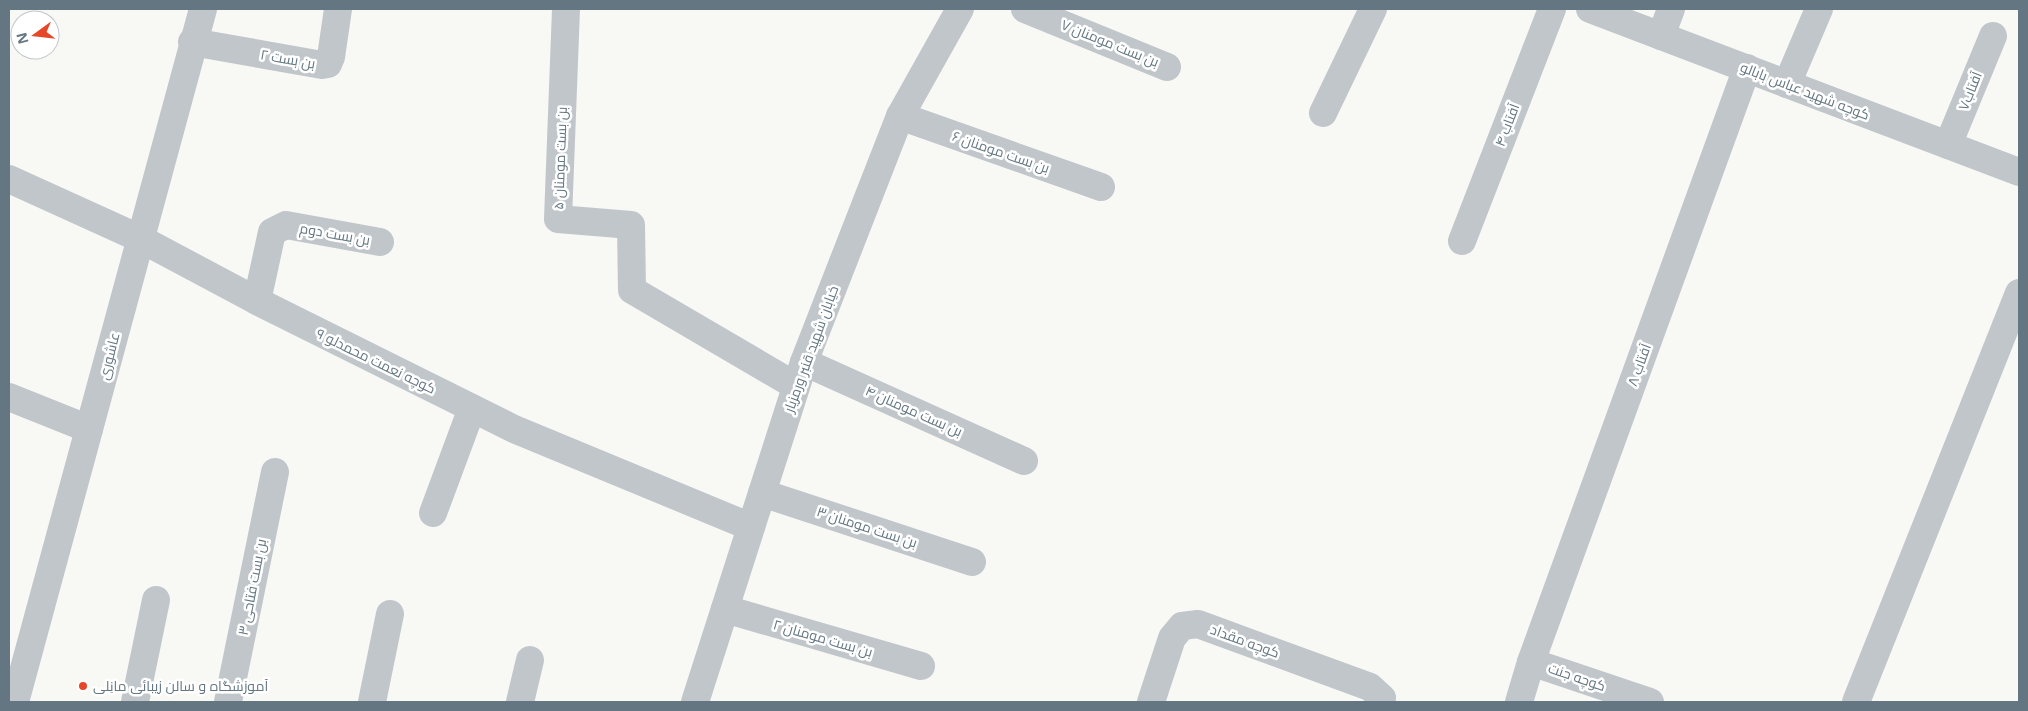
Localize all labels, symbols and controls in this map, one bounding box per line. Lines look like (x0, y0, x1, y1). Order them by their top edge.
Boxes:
north arrow (10, 10, 60, 60)
street label: ۷ بن بست مومنان (1058, 14, 1162, 71)
text: N (11, 31, 33, 46)
street label: ۲ بن بست (259, 44, 317, 73)
street label: کوچه شهید عباس بابالو (1737, 57, 1873, 125)
street label: آفتاب۷ (1953, 68, 1986, 113)
street label: آفتاب ۴ (1490, 100, 1523, 149)
street label: ۵ بن بست مومنان (548, 106, 571, 210)
street label: ۶ بن بست مومنان (950, 126, 1052, 177)
street label: بن بست دوم (298, 218, 372, 250)
street label: خیابان شهید قنبر ورمزیار (778, 283, 842, 416)
street label: کوچه نعمت محمدلو ۹ (313, 323, 439, 399)
street label: عاشوری (93, 330, 124, 382)
street label: آفتاب ۸ (1622, 341, 1655, 389)
street label: ۴ بن بست مومنان (863, 381, 966, 440)
street label: ۳ بن بست مومنان (814, 501, 920, 552)
street label: بن بست فتاحی ۳ (233, 537, 270, 637)
street label: ۲ بن بست مومنان (771, 614, 875, 661)
street label: کوچه مقداد (1208, 619, 1282, 663)
street label: کوچه جنت (1546, 658, 1608, 696)
place label: آموزشگاه و سالن زیبائی مانِلی (93, 676, 268, 695)
marker: آموزشگاه و سالن زیبائی مانِلی (77, 680, 89, 692)

